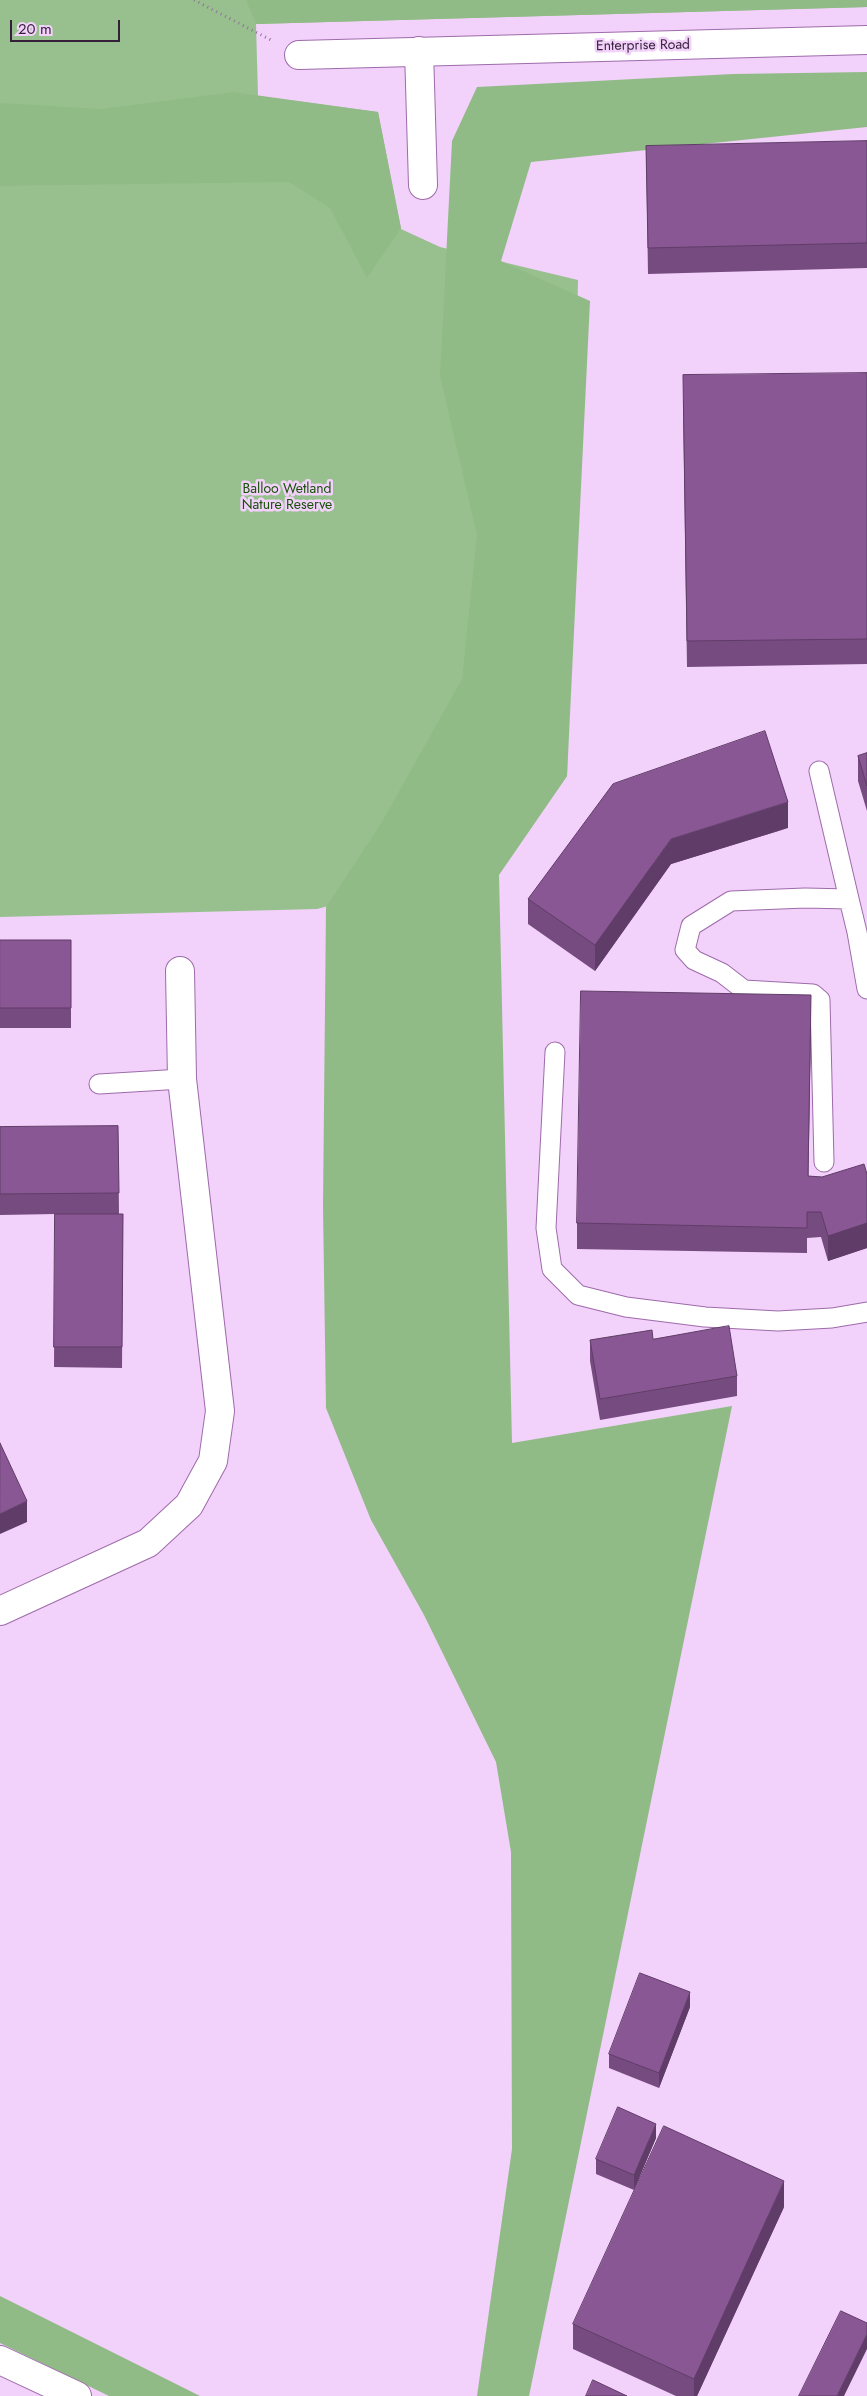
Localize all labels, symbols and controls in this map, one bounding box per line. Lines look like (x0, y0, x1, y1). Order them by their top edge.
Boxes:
scale bar (12, 10, 122, 42)
text: 20 m (18, 18, 52, 40)
street label: Enterprise Road (596, 37, 690, 55)
park label: Balloo Wetland Nature Reserve (242, 482, 332, 514)

